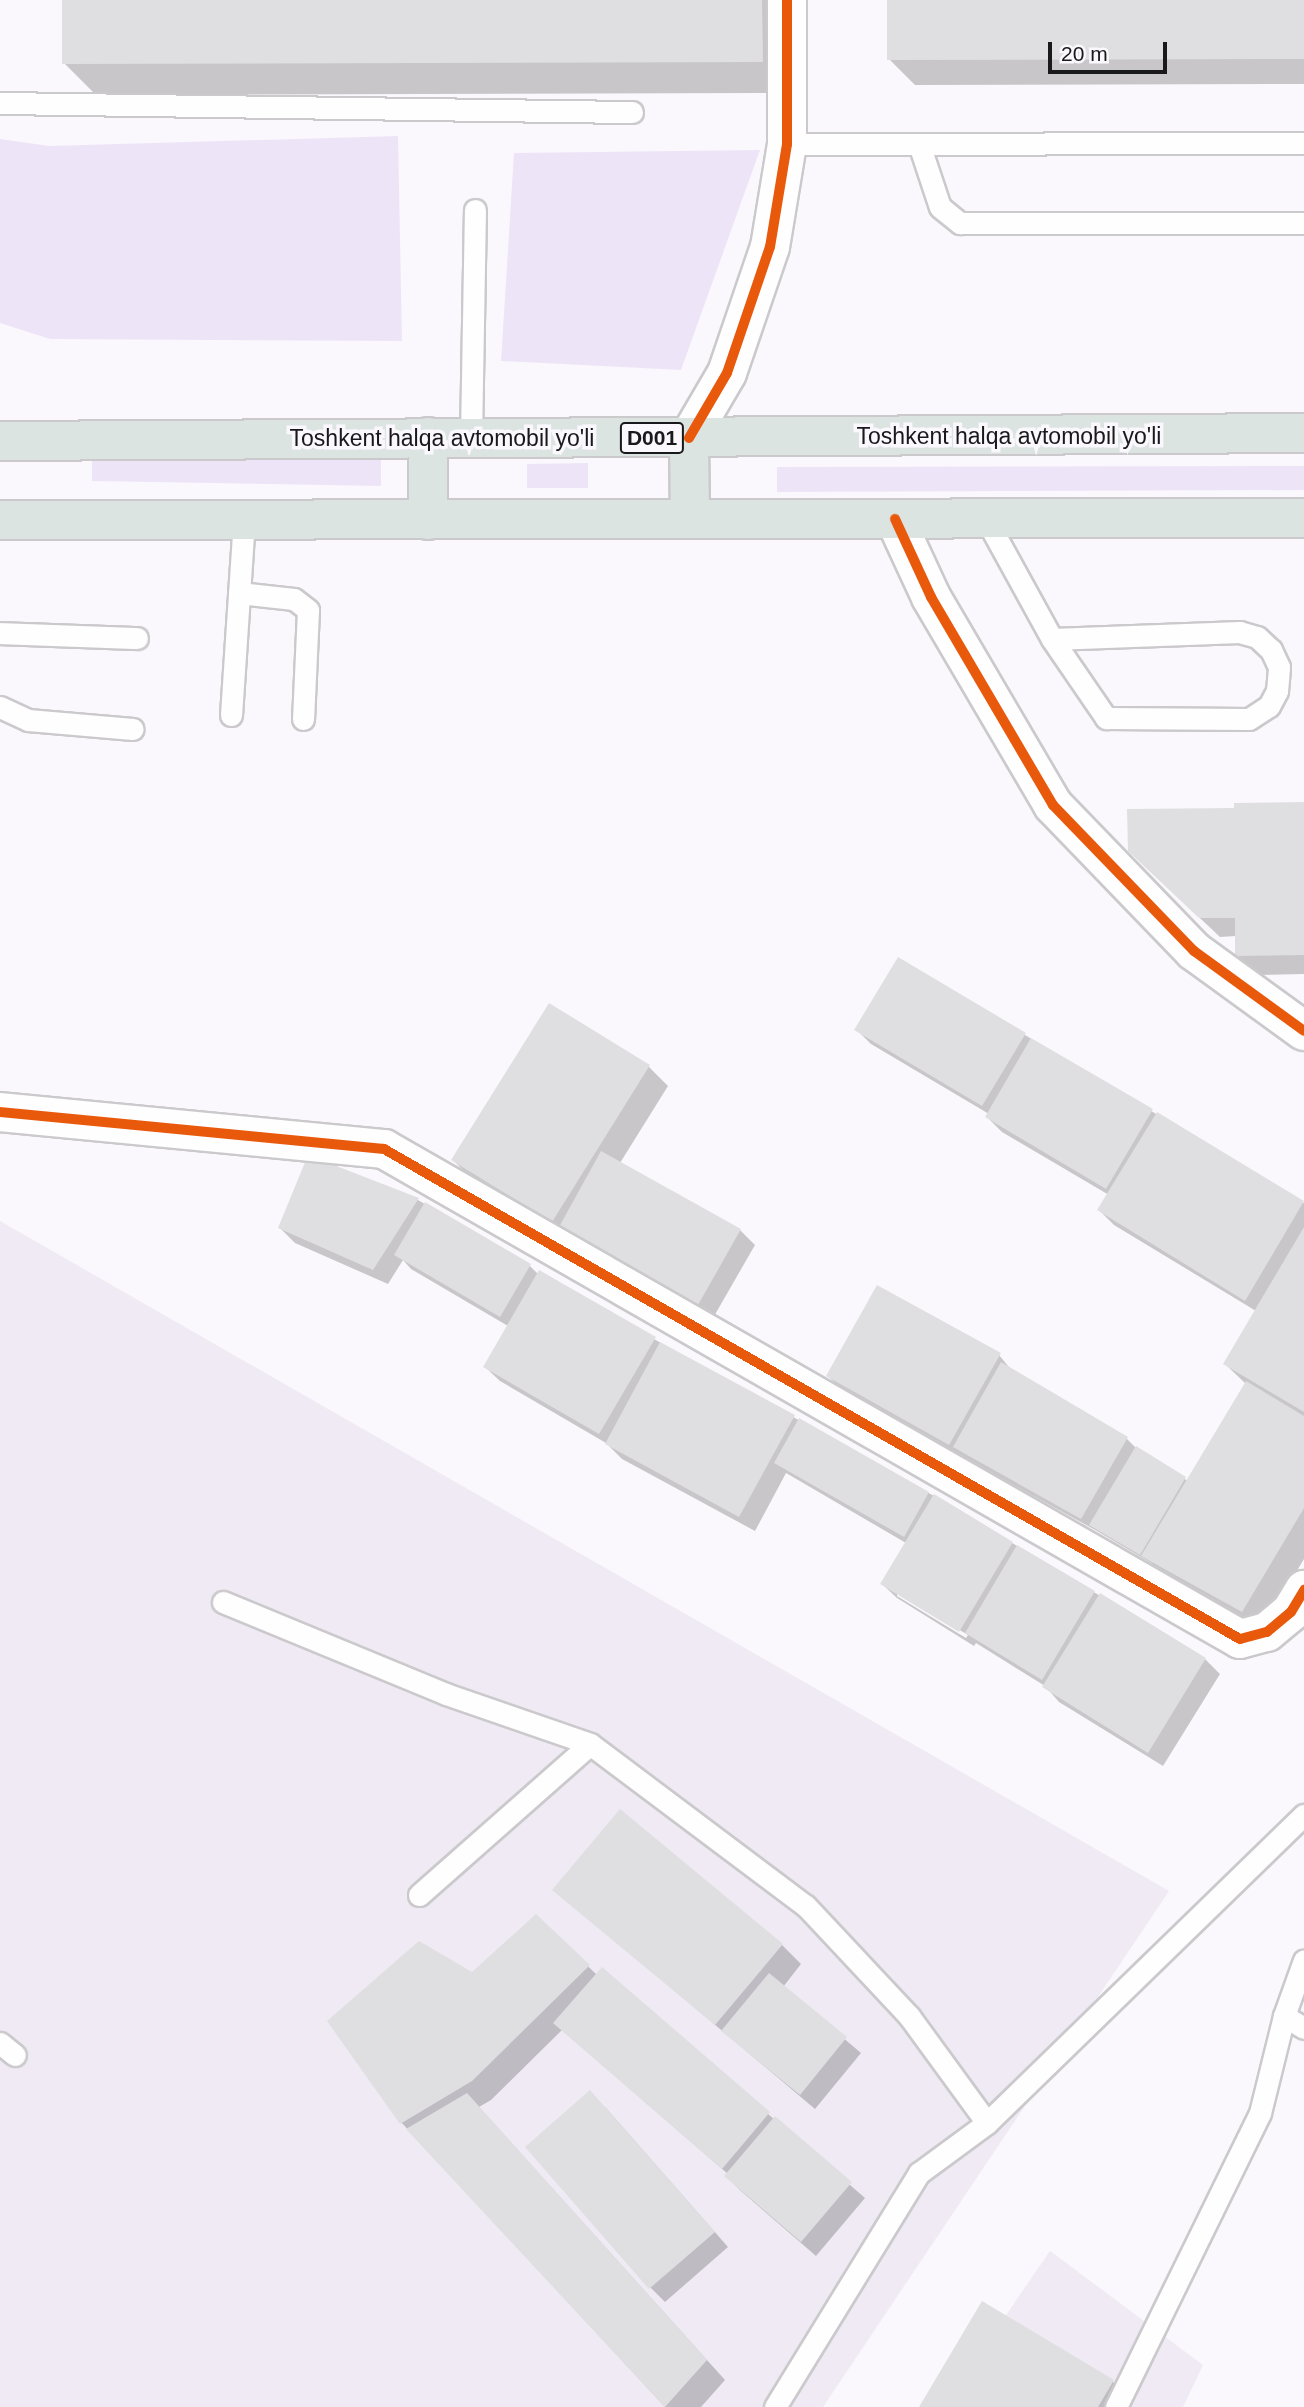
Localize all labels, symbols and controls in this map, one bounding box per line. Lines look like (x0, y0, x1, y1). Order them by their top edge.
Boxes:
scale bar (1052, 28, 1171, 72)
text: 20 m (1061, 42, 1108, 65)
road number: D001 (619, 420, 685, 456)
street label: Toshkent halqa avtomobil yo'li (857, 422, 1161, 450)
street label: Toshkent halqa avtomobil yo'li (290, 424, 594, 452)

